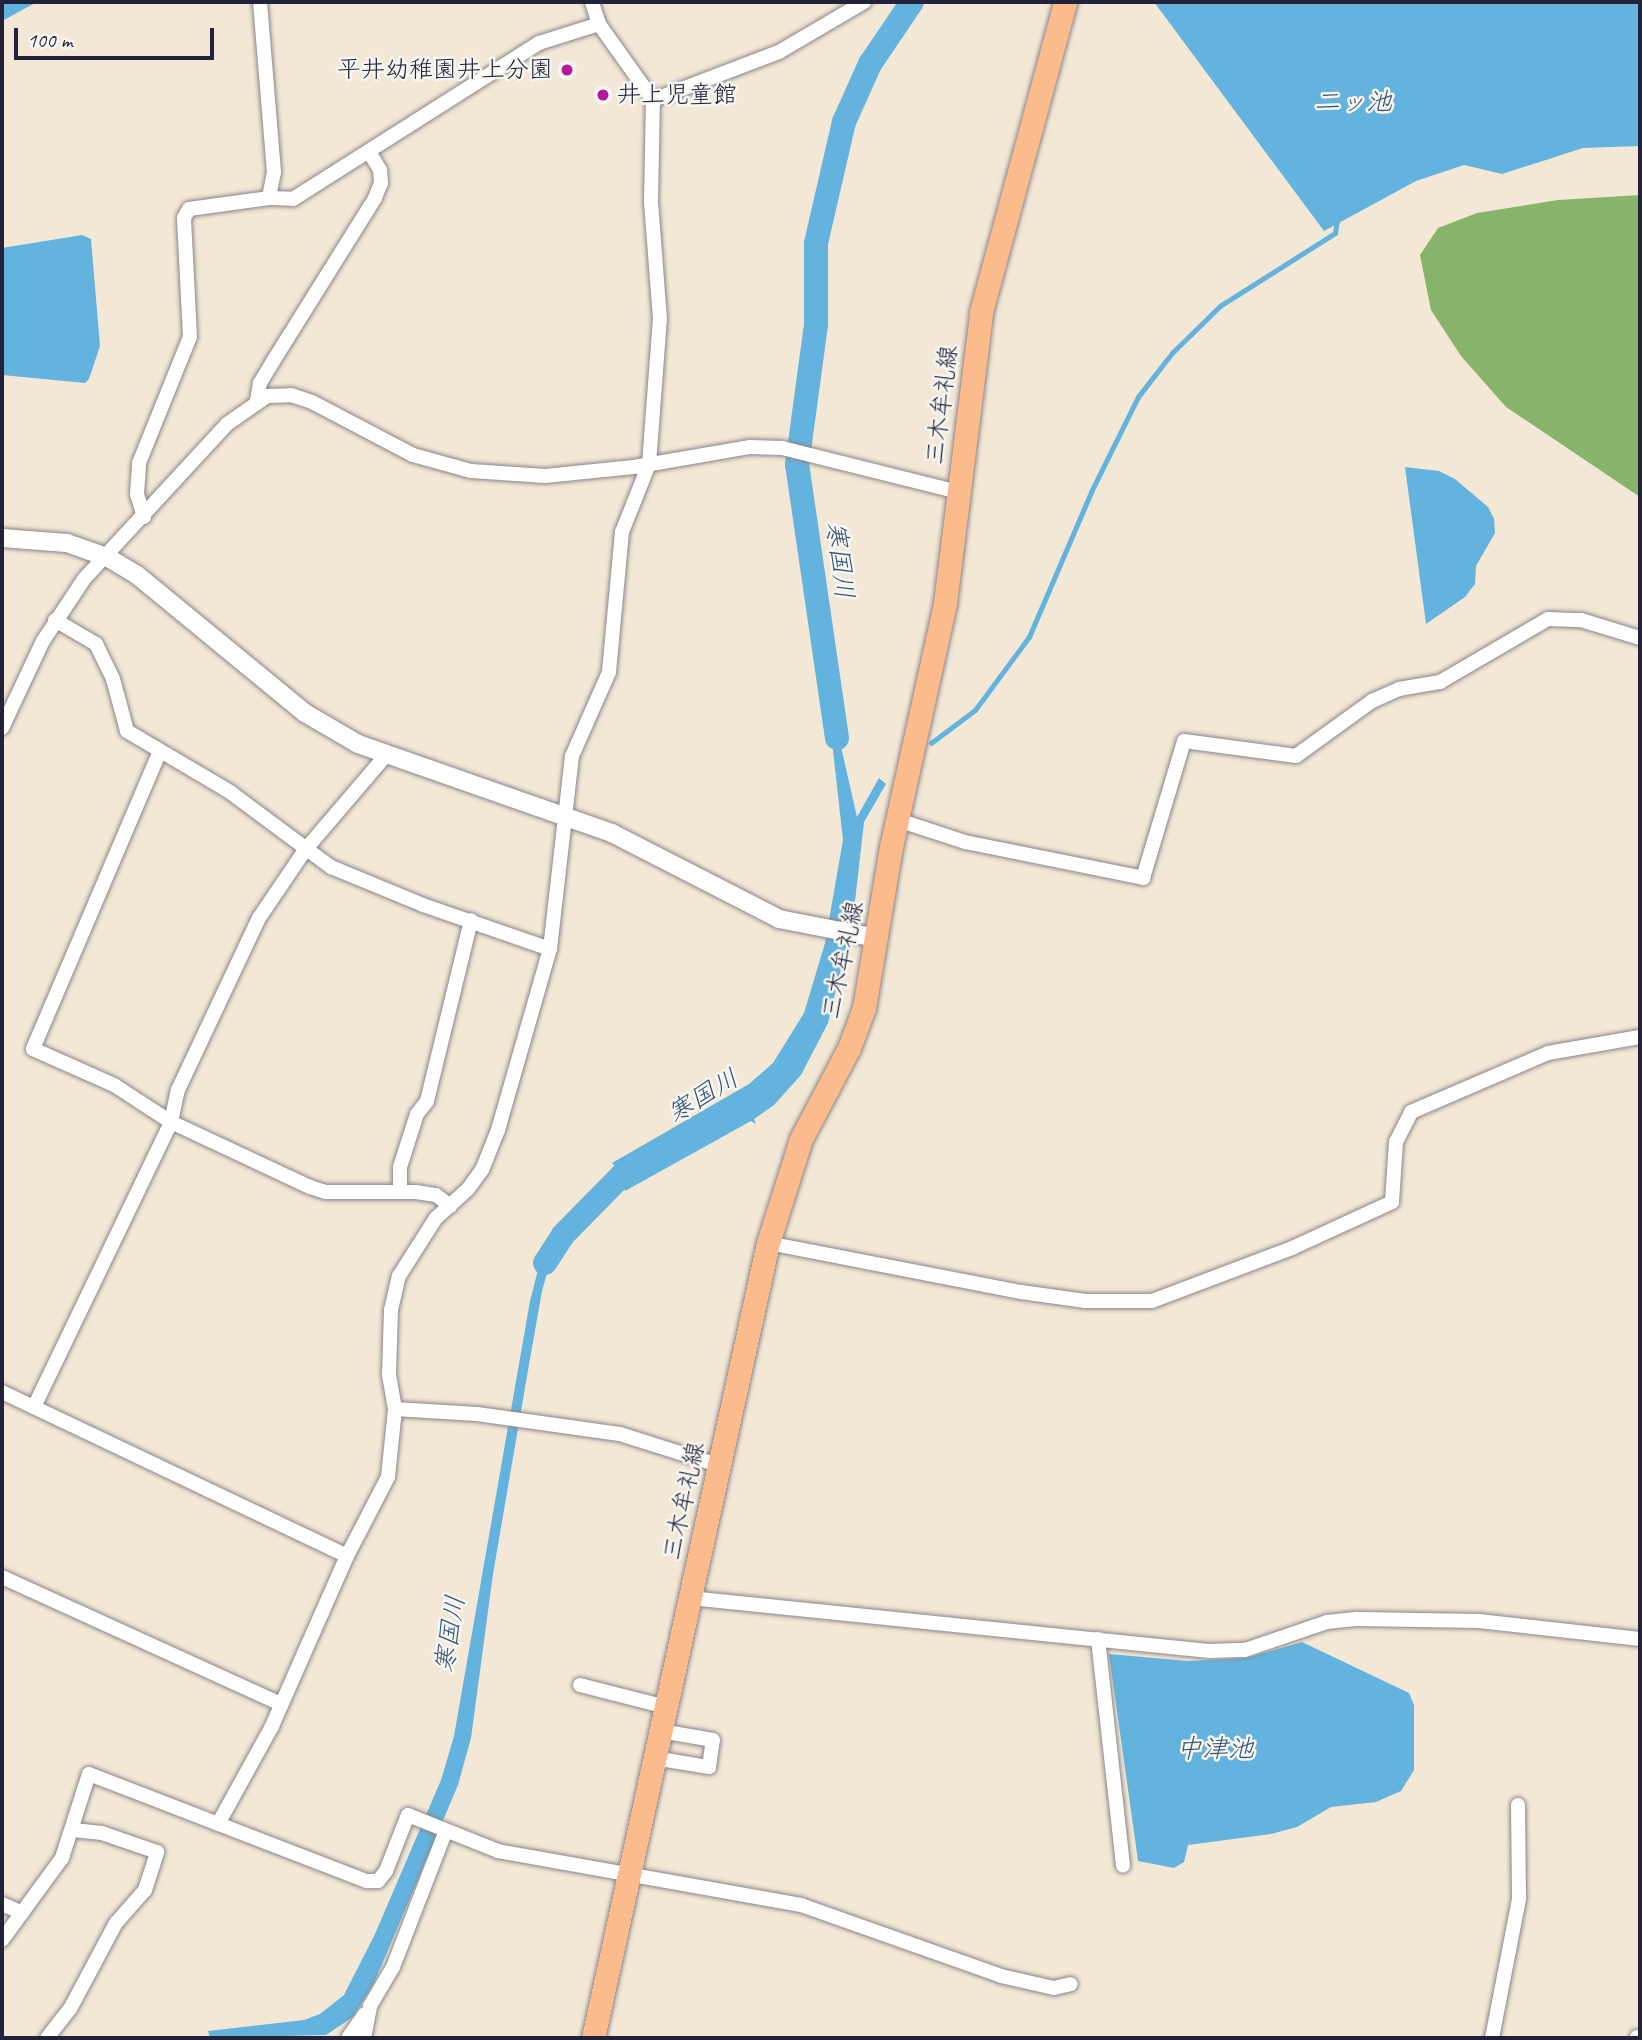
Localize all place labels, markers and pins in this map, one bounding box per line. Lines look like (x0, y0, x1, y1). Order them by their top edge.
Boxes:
place label: 平井幼稚園井上分園 (337, 56, 553, 84)
marker: 平井幼稚園井上分園 (559, 62, 575, 78)
place label: 井上児童館 (617, 81, 737, 109)
marker: 井上児童館 (595, 87, 611, 103)

